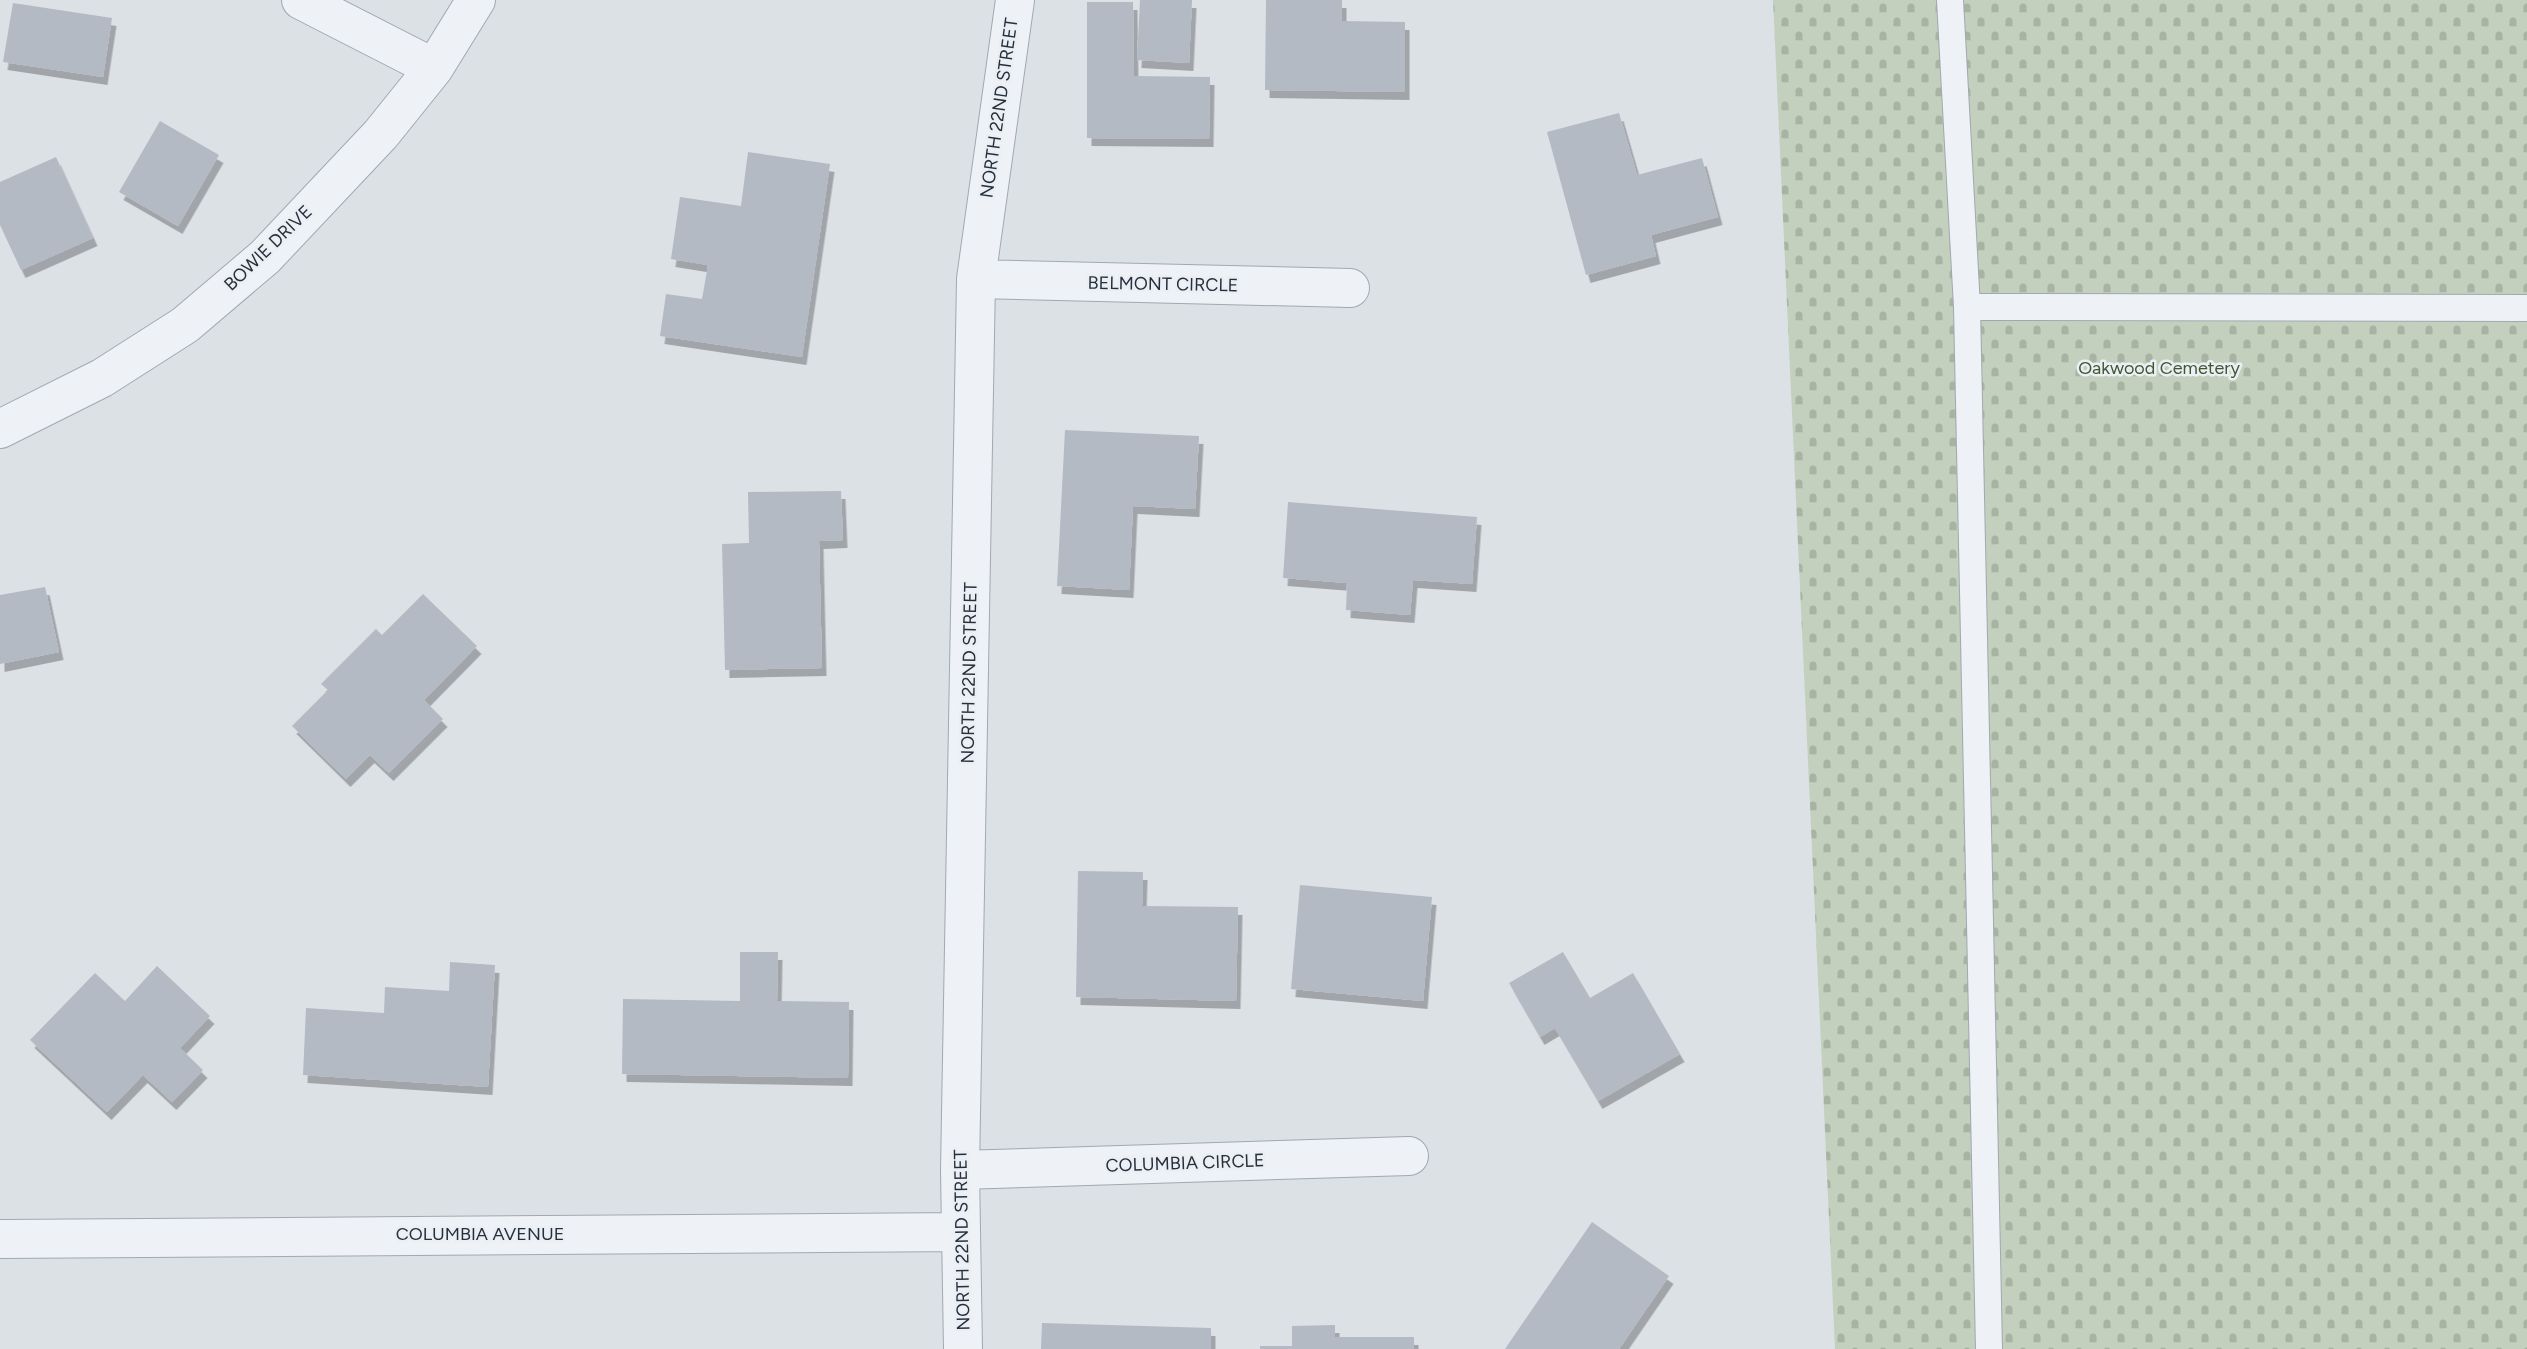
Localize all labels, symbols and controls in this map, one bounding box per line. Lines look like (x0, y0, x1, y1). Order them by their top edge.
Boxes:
street label: NORTH 22ND STREET (975, 17, 1023, 199)
street label: BOWIE DRIVE (219, 201, 317, 295)
street label: BELMONT CIRCLE (1087, 272, 1239, 296)
park label: Oakwood Cemetery (2078, 357, 2240, 379)
street label: NORTH 22ND STREET (956, 582, 982, 764)
street label: NORTH 22ND STREET (949, 1149, 975, 1331)
street label: COLUMBIA CIRCLE (1105, 1149, 1265, 1177)
street label: COLUMBIA AVENUE (396, 1223, 564, 1245)

